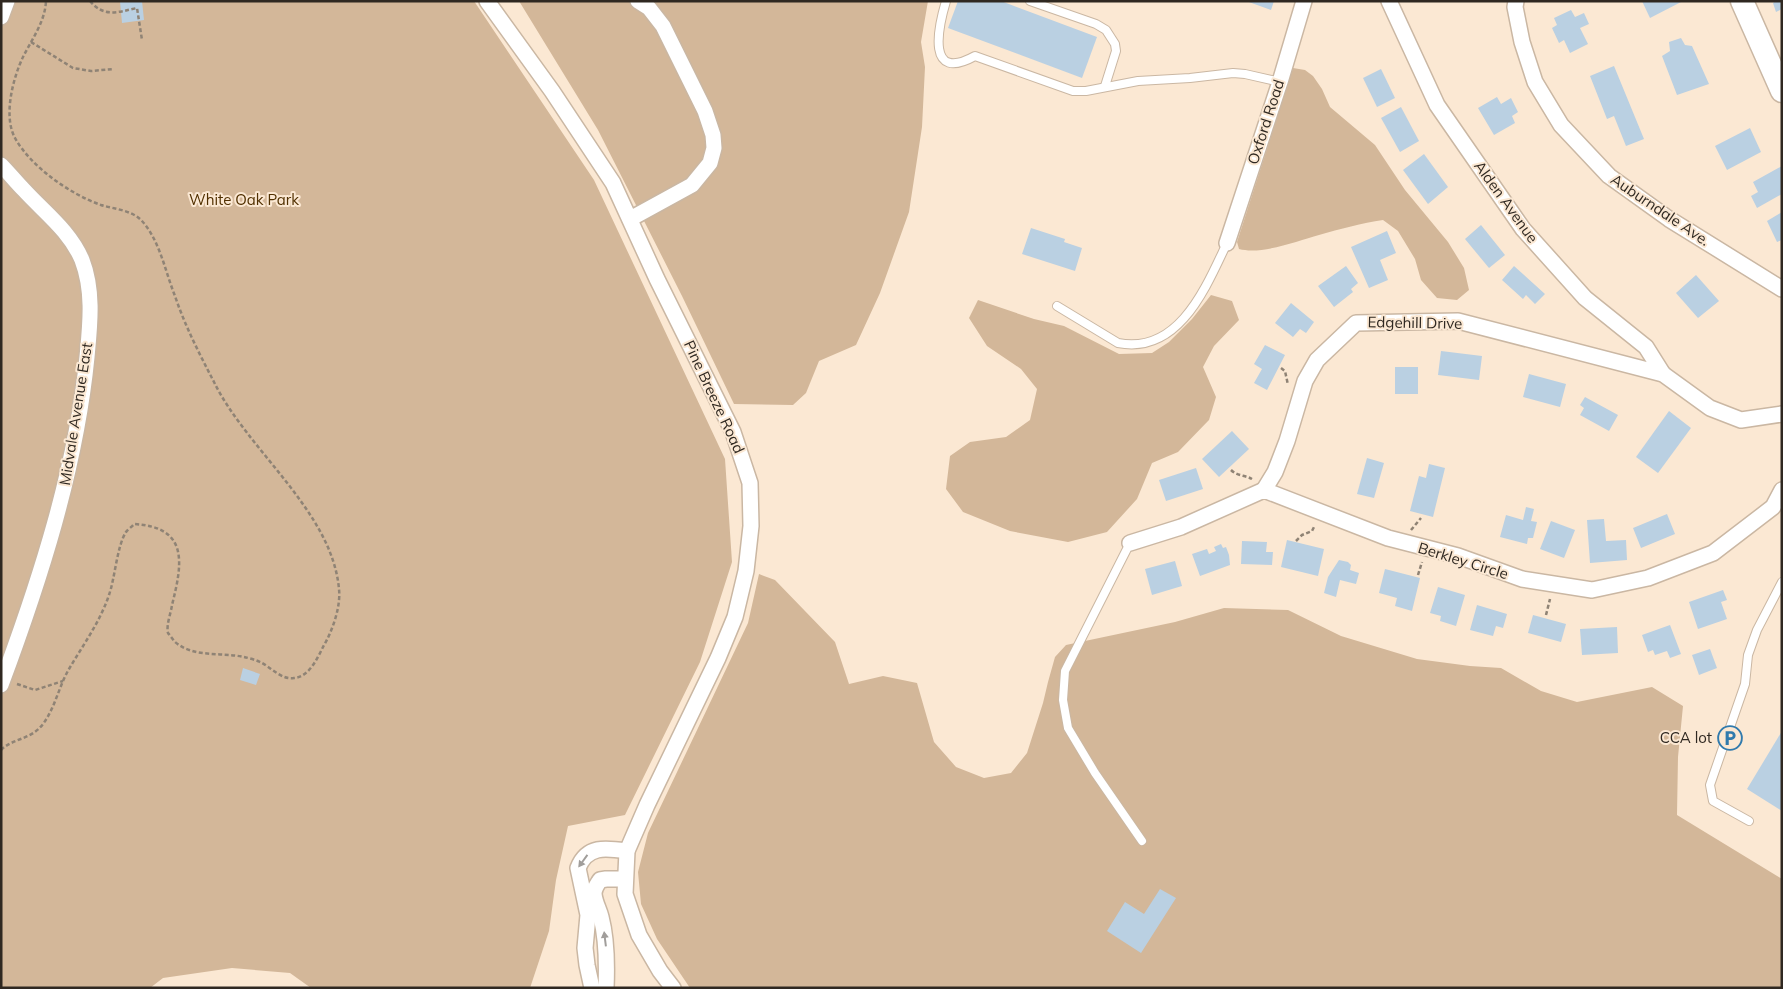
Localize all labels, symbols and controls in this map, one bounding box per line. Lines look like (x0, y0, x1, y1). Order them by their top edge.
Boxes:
street label: Oxford Road (1243, 77, 1288, 167)
street label: Alden Avenue (1470, 157, 1543, 246)
street label: Auburndale Ave. (1607, 169, 1713, 250)
park label: White Oak Park (189, 190, 299, 209)
street label: Edgehill Drive (1368, 312, 1462, 333)
street label: Pine Breeze Road (680, 337, 749, 456)
street label: Midvale Avenue East (55, 341, 96, 487)
street label: Berkley Circle (1416, 538, 1511, 583)
parking icon: CCA lot (1717, 725, 1743, 751)
place label: CCA lot (1660, 728, 1712, 747)
one-way arrow (578, 854, 588, 868)
one-way arrow (601, 931, 609, 947)

